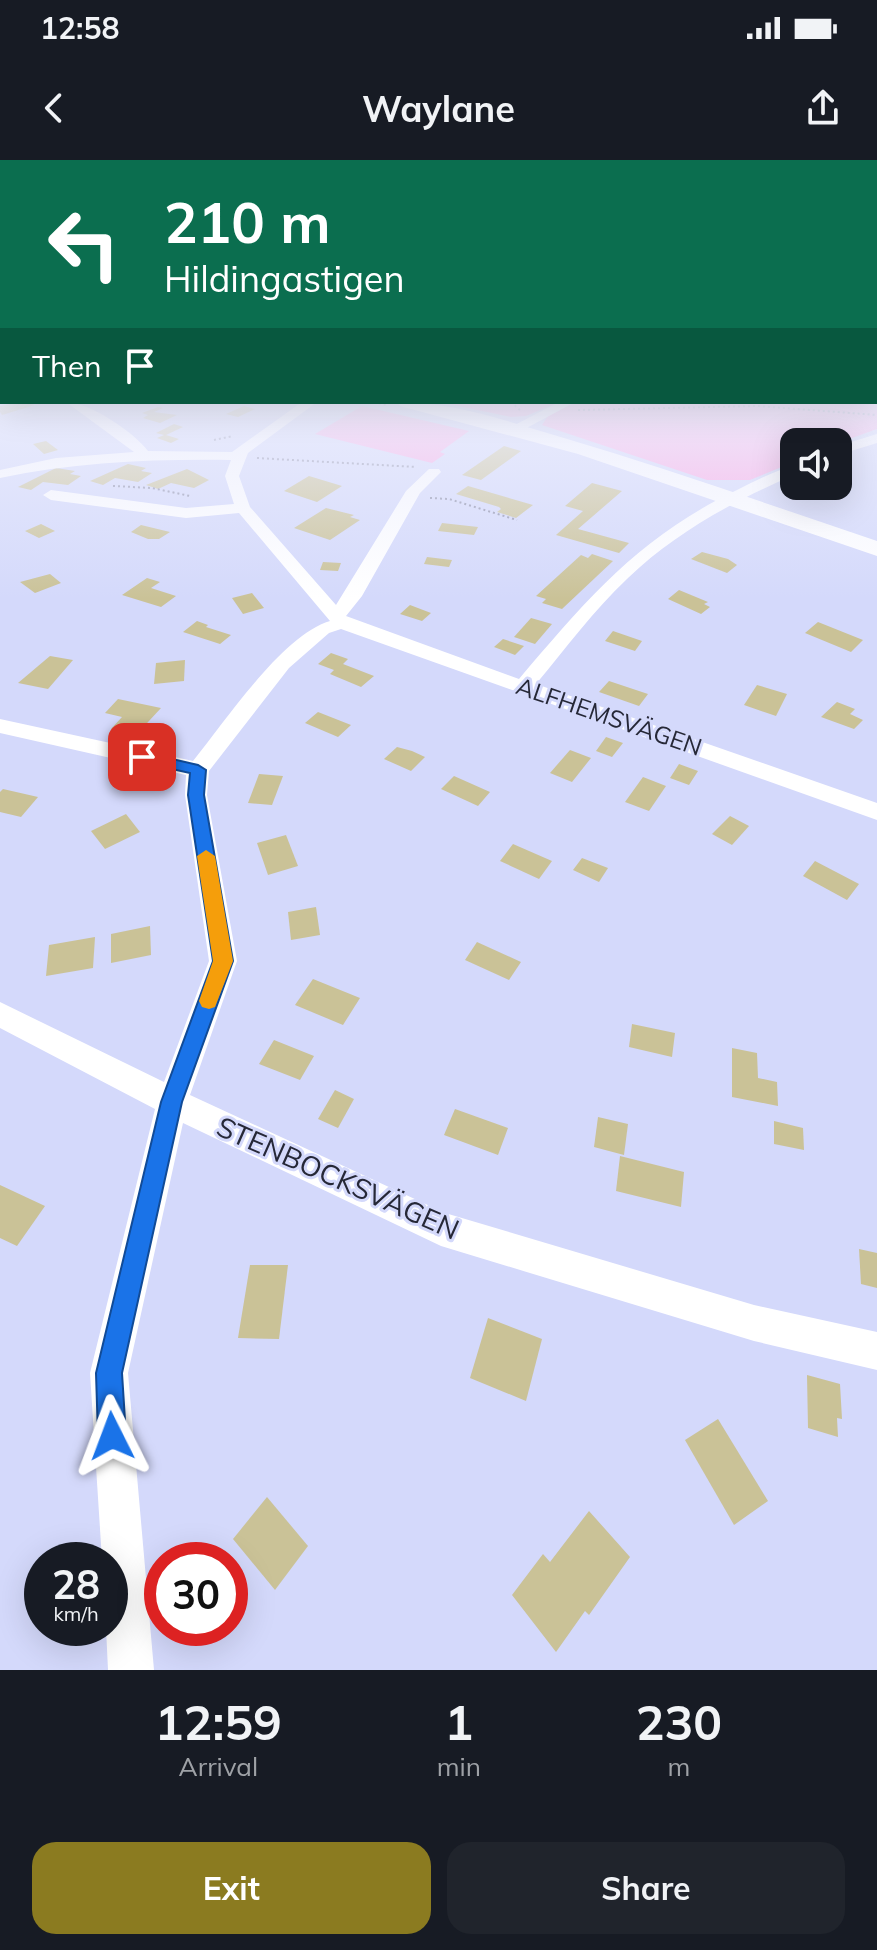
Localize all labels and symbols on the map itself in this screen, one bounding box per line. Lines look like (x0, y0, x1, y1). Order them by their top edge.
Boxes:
street label: ALFHEMSVÄGEN (513, 670, 706, 762)
pin (108, 723, 176, 791)
street label: STENBOCKSVÄGEN (212, 1108, 465, 1247)
position arrow (70, 1394, 154, 1478)
speed limit sign: 30 (144, 1542, 248, 1646)

